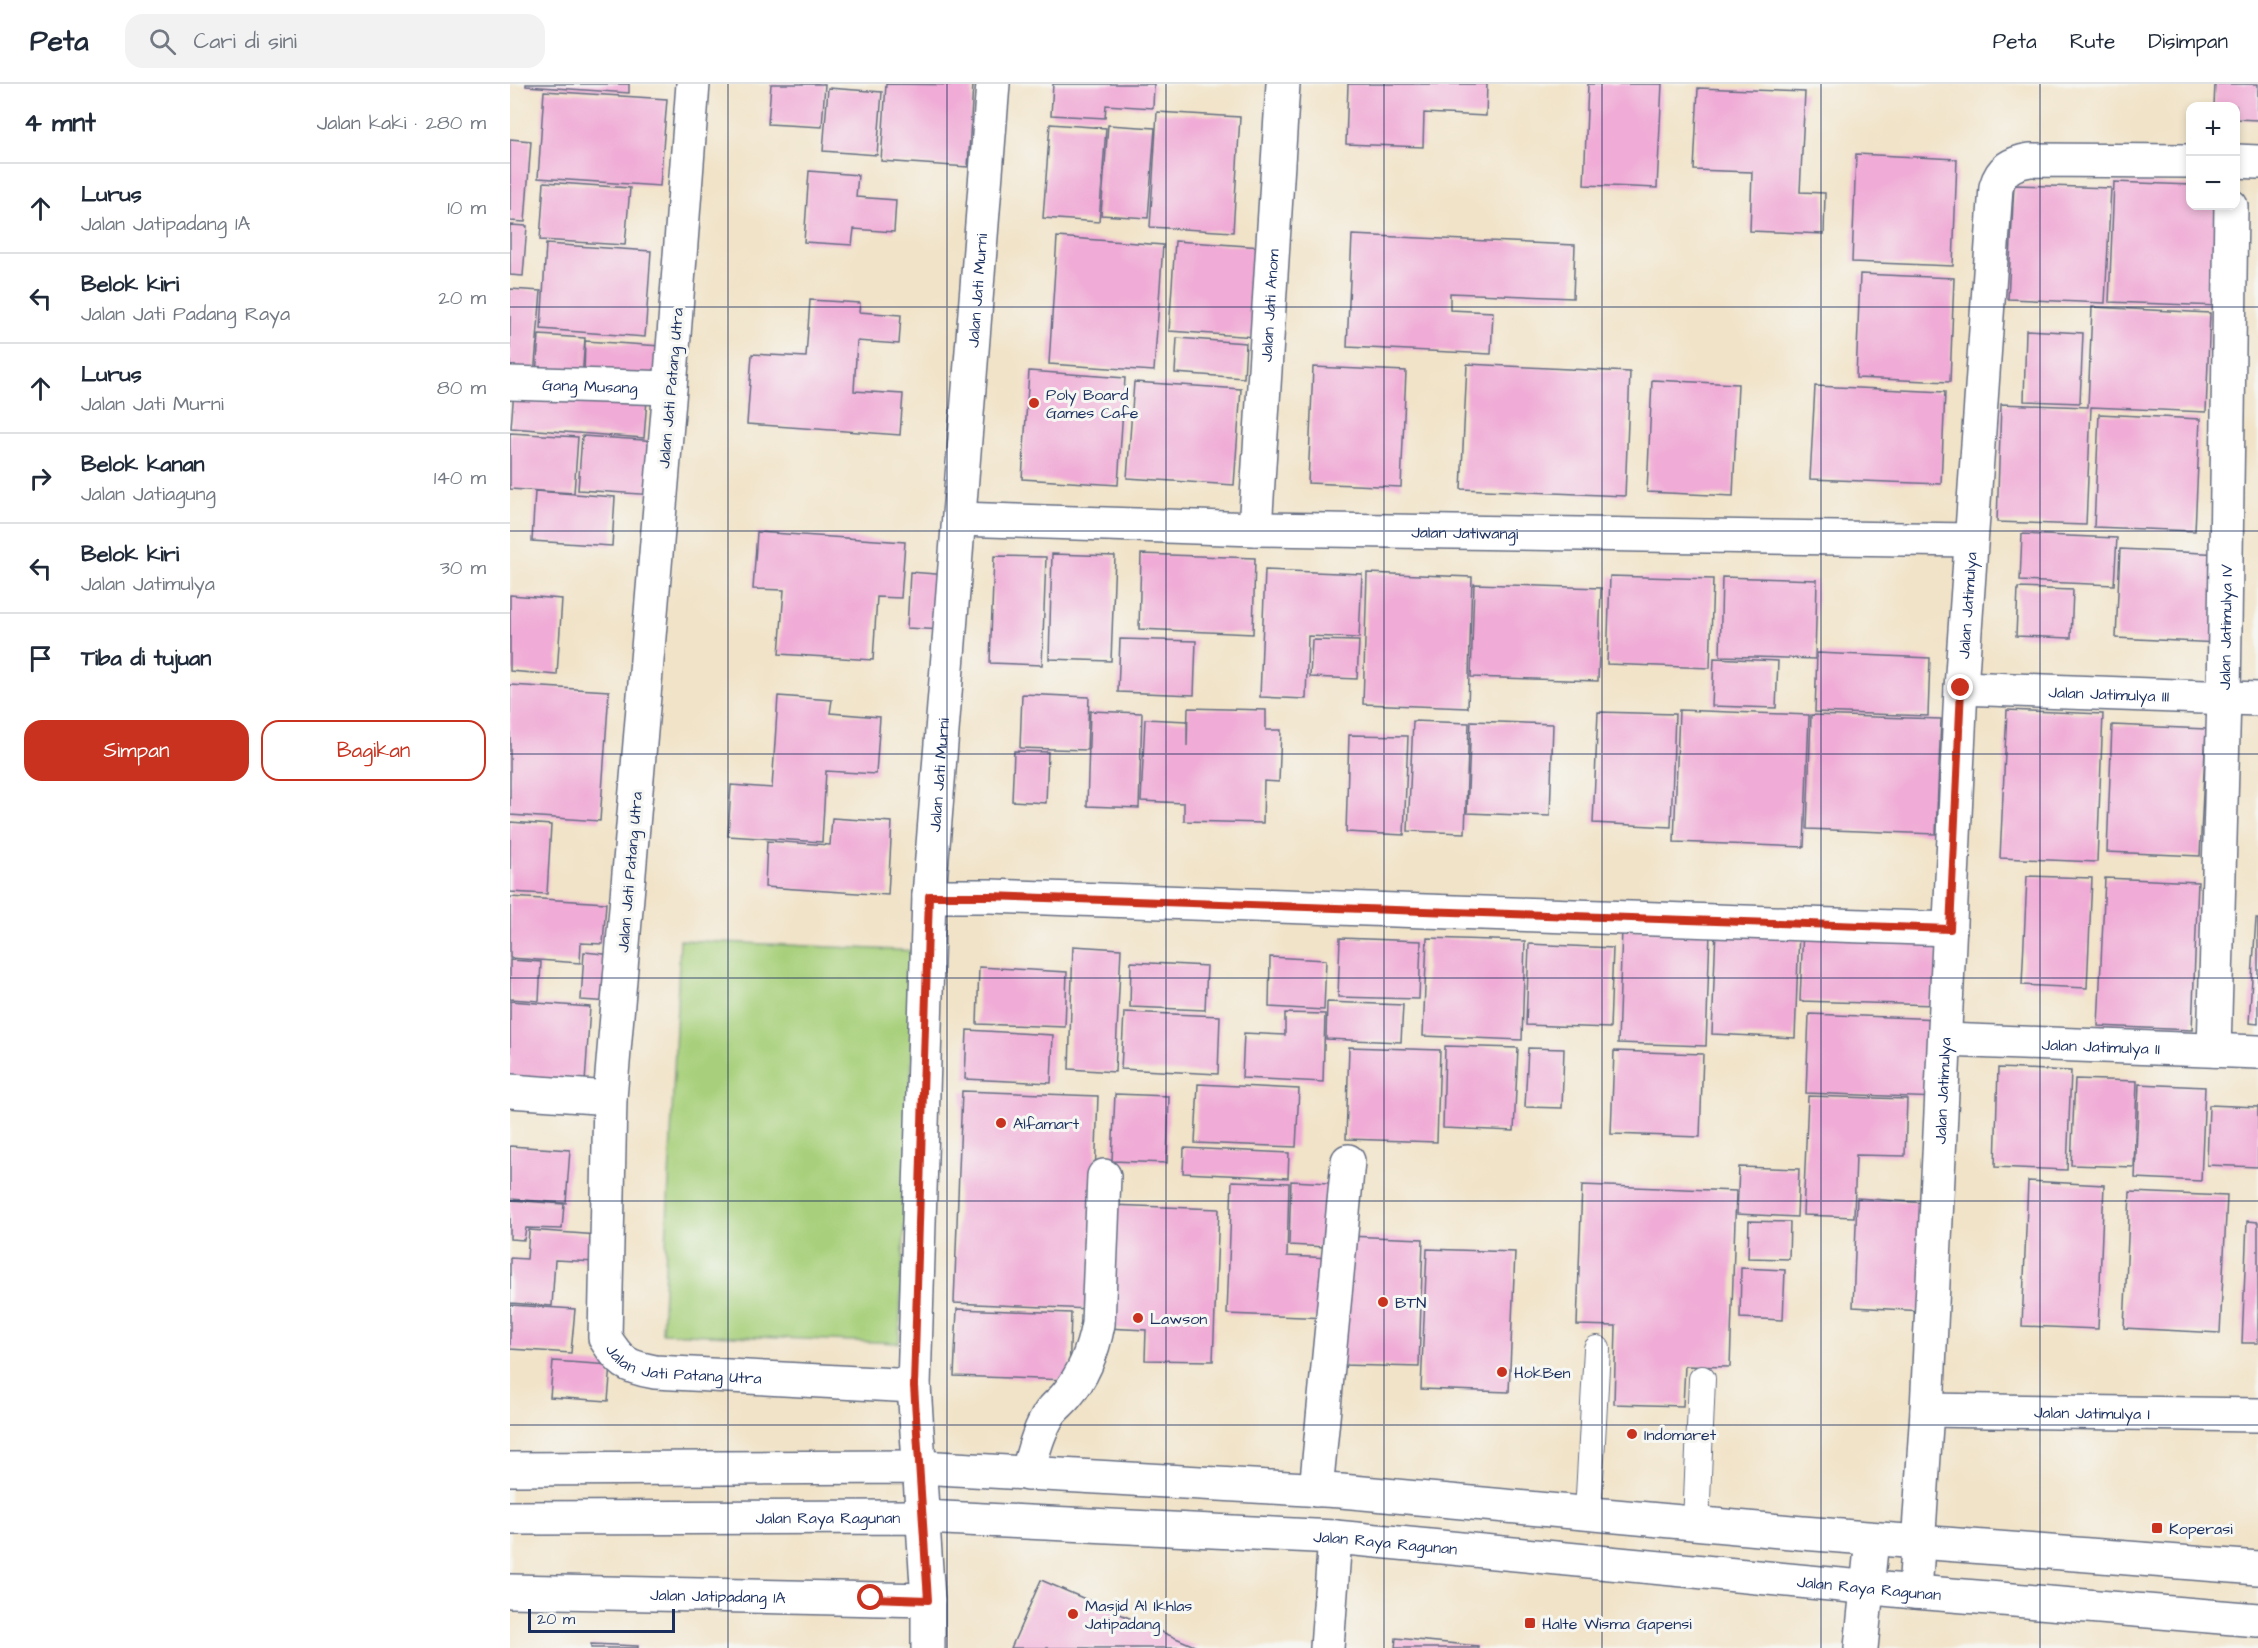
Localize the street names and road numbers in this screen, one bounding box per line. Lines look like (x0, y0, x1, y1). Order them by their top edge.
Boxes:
street label: Jalan Jati Murni (962, 232, 993, 348)
street label: Jalan Jati Anom (1256, 248, 1285, 363)
street label: Jalan Jati Patang Utra (653, 307, 690, 470)
street label: Gang Musang (542, 374, 638, 400)
street label: Jalan Jatiwangi (1411, 521, 1519, 546)
street label: Jalan Jatimulya (1953, 551, 1983, 660)
street label: Jalan Jatimulya IV (2214, 564, 2239, 690)
street label: Jalan Jatimulya III (2048, 681, 2170, 708)
street label: Jalan Jati Murni (924, 717, 955, 833)
street label: Jalan Jati Patang Utra (612, 791, 649, 954)
street label: Jalan Jatimulya II (2041, 1034, 2160, 1061)
street label: Jalan Jatimulya (1930, 1037, 1957, 1145)
street label: Jalan Jati Patang Utra (600, 1340, 762, 1390)
street label: Jalan Jatimulya I (2034, 1402, 2150, 1426)
street label: Jalan Raya Ragunan (756, 1507, 900, 1530)
street label: Jalan Raya Ragunan (1313, 1526, 1458, 1561)
street label: Jalan Raya Ragunan (1796, 1571, 1942, 1606)
street label: Jalan Jatipadang 1A (650, 1584, 786, 1610)

